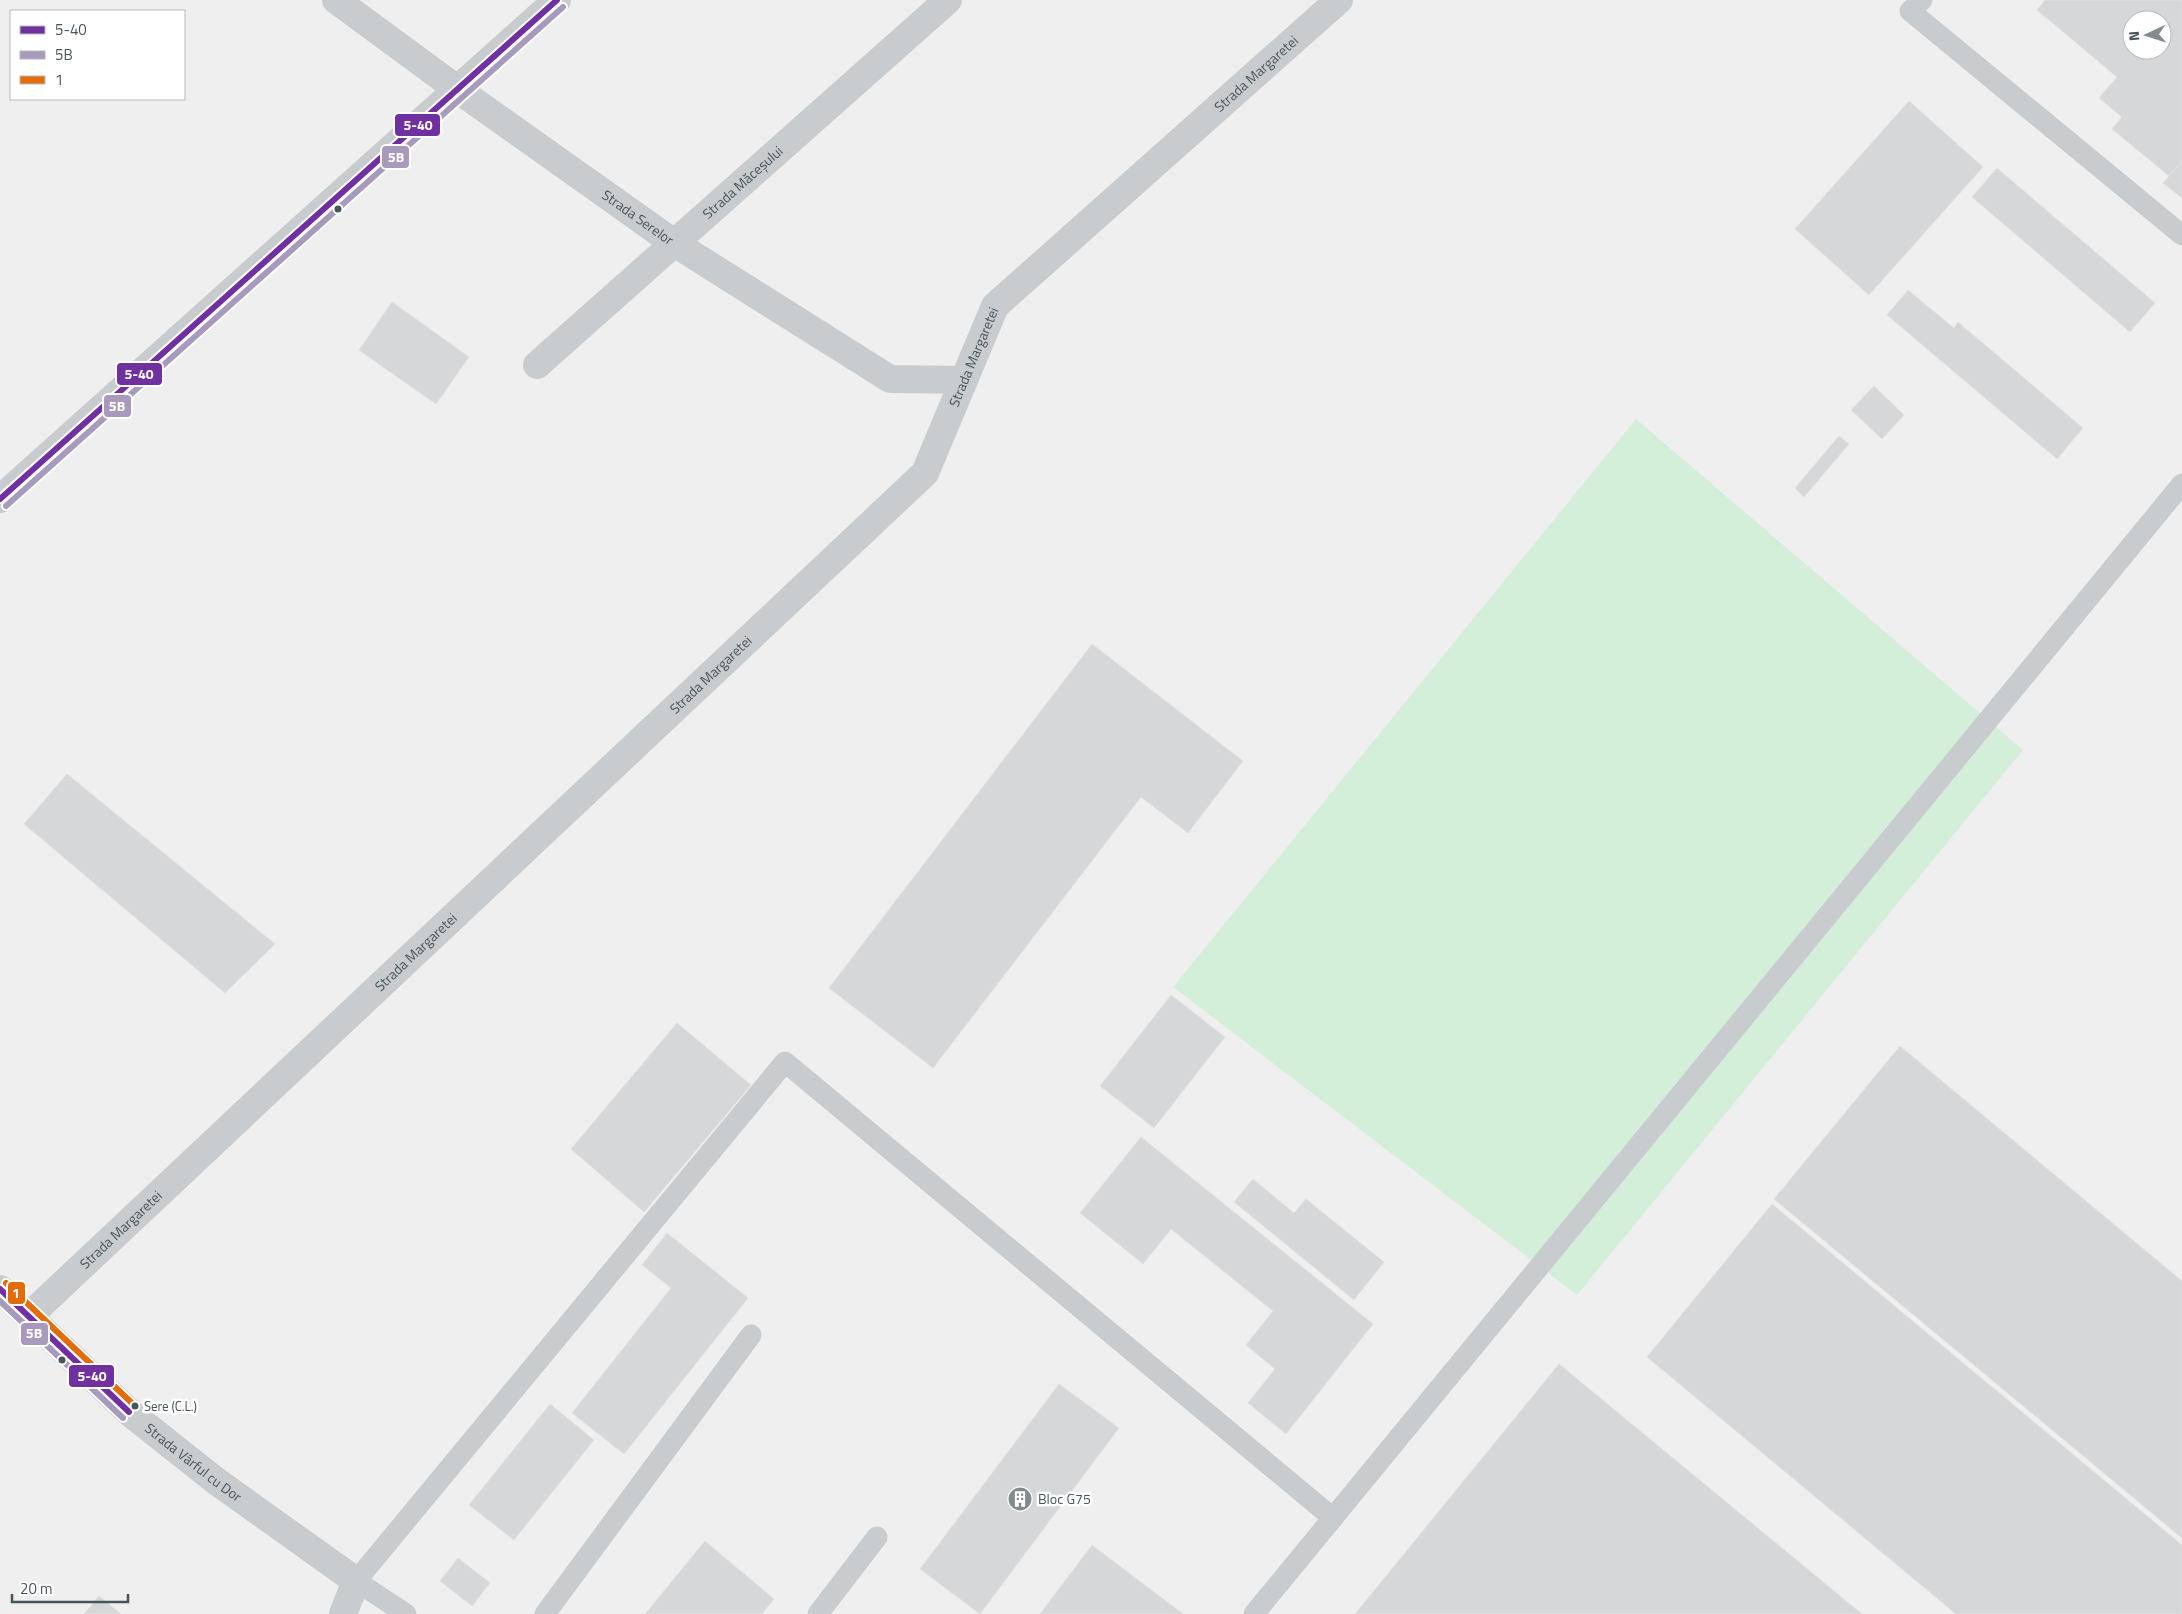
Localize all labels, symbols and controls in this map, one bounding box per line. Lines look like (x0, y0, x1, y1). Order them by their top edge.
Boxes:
legend (10, 10, 185, 100)
north arrow (2122, 10, 2172, 60)
text: 5-40 (55, 18, 87, 41)
street label: Strada Margaretei (1209, 30, 1303, 116)
text: N (2123, 30, 2144, 42)
text: 5B (55, 43, 73, 66)
text: 1 (55, 68, 63, 91)
line badge: 5-40 (394, 113, 441, 137)
text: 5-40 (403, 114, 433, 135)
street label: Strada Măceșului (697, 141, 787, 224)
line badge: 5B (381, 145, 410, 169)
text: 5B (388, 146, 404, 167)
street label: Strada Serelor (598, 184, 679, 250)
unlabelled marker (333, 204, 343, 214)
street label: Strada Margaretei (943, 304, 1003, 410)
line badge: 5-40 (116, 362, 163, 386)
text: 5-40 (124, 363, 154, 384)
line badge: 5B (103, 394, 132, 418)
text: 5B (109, 395, 125, 416)
street label: Strada Margaretei (664, 630, 756, 718)
street label: Strada Margaretei (369, 908, 461, 996)
street label: Strada Margaretei (74, 1185, 166, 1273)
line badge: 1 (7, 1281, 26, 1305)
text: 1 (12, 1282, 20, 1303)
line badge: 5B (20, 1322, 49, 1346)
text: 5B (26, 1322, 42, 1343)
unlabelled marker (57, 1355, 67, 1365)
line badge: 5-40 (68, 1364, 115, 1388)
text: 5-40 (77, 1365, 107, 1386)
place label: Sere (C.L.) (144, 1396, 197, 1416)
marker: Sere (C.L.) (130, 1401, 140, 1411)
street label: Strada Vârful cu Dor (141, 1418, 247, 1506)
building icon: Bloc G75 (1007, 1486, 1033, 1512)
place label: Bloc G75 (1038, 1488, 1091, 1509)
scale bar (12, 1572, 129, 1604)
text: 20 m (20, 1577, 53, 1600)

